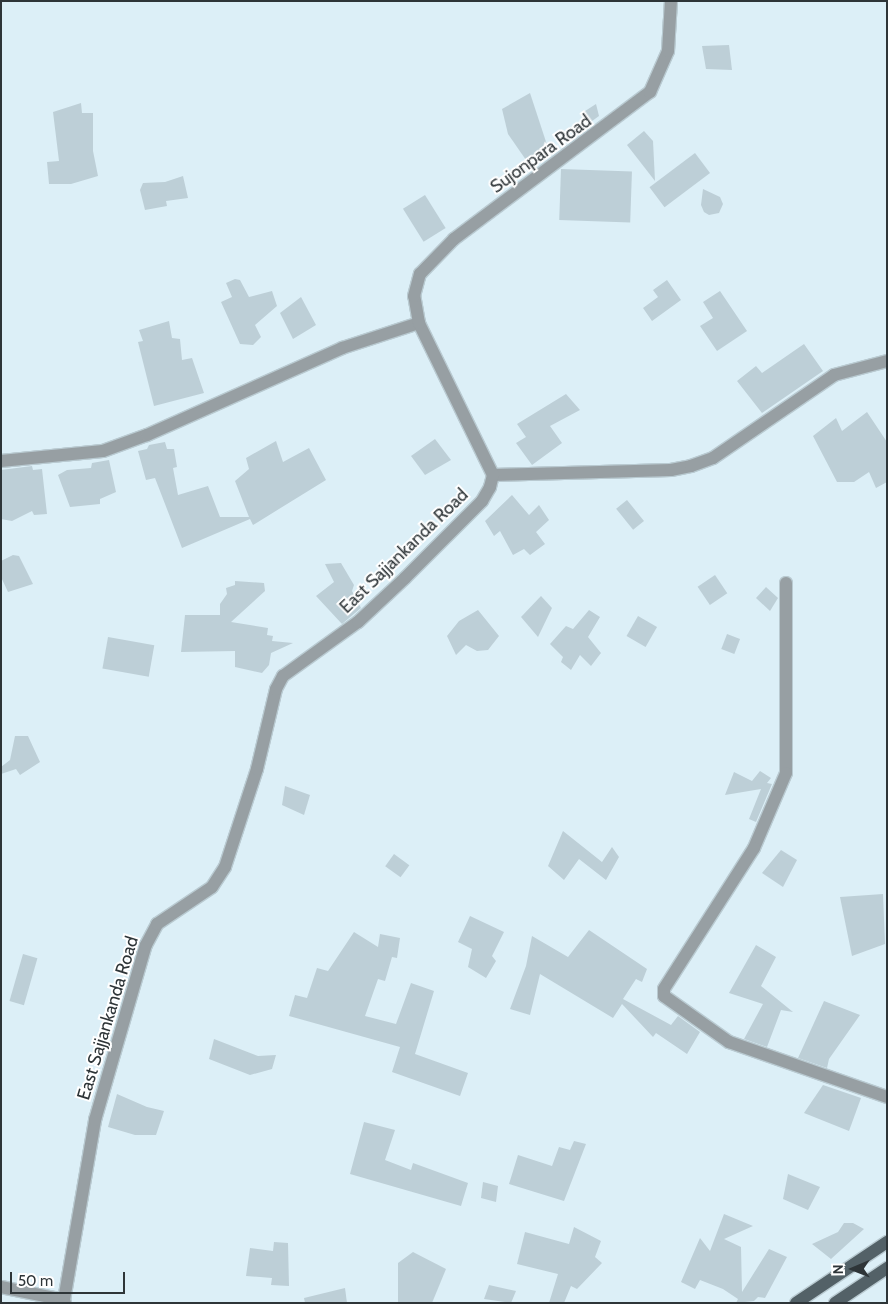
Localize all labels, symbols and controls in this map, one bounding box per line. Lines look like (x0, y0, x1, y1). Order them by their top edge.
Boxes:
street label: Sujonpara Road (486, 110, 596, 198)
street label: East Sajjankanda Road (335, 484, 473, 618)
street label: East Sajjankanda Road (73, 934, 143, 1102)
north arrow (828, 1244, 878, 1294)
scale bar (12, 1262, 128, 1294)
text: N (829, 1264, 847, 1274)
text: 50 m (18, 1272, 53, 1290)

